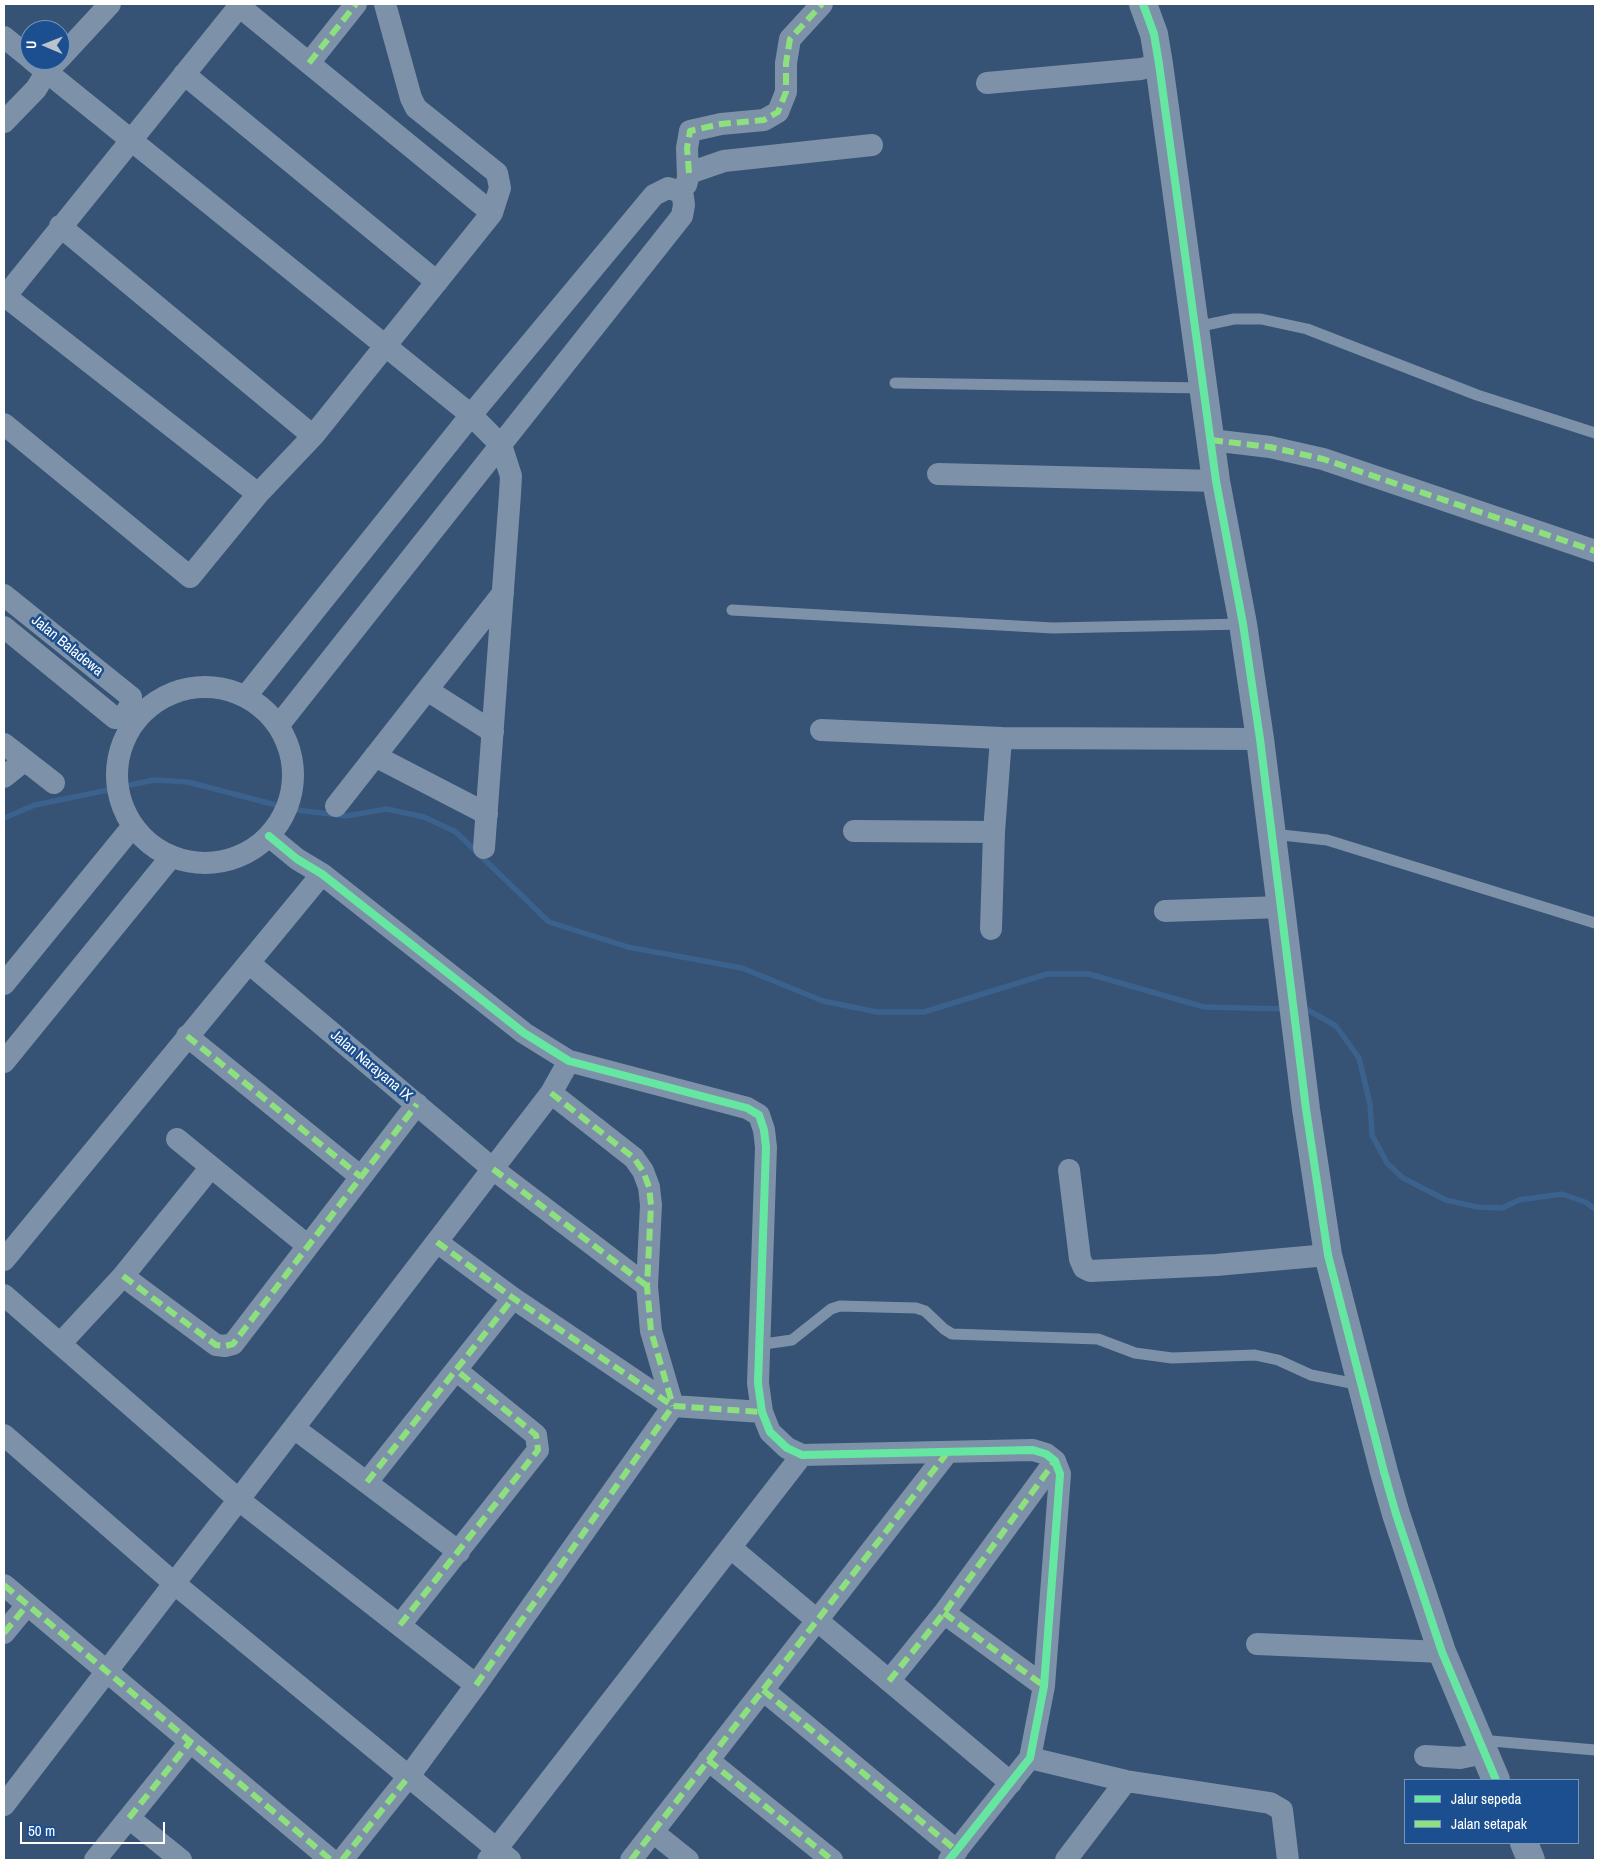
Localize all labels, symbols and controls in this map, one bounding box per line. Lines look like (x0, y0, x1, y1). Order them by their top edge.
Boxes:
north arrow (20, 20, 70, 70)
text: U (22, 40, 40, 49)
street label: Jalan Baladewa (28, 612, 106, 680)
street label: Jalan Narayana IX (326, 1027, 416, 1105)
legend (1404, 1779, 1579, 1844)
text: Jalur sepeda (1451, 1788, 1521, 1809)
scale bar (22, 1812, 168, 1844)
text: Jalan setapak (1451, 1813, 1527, 1834)
text: 50 m (28, 1820, 55, 1841)

